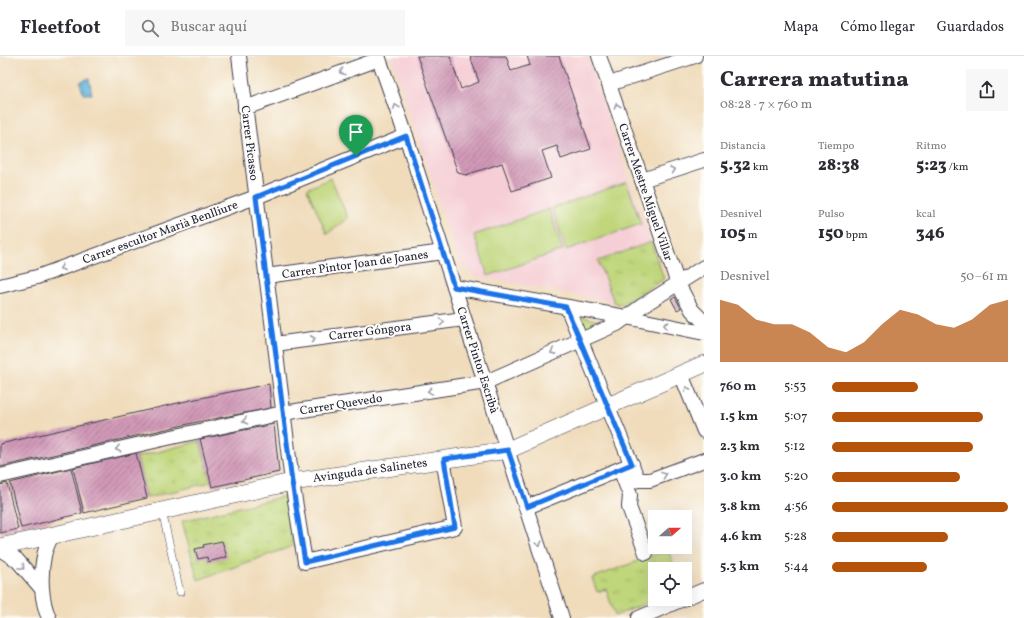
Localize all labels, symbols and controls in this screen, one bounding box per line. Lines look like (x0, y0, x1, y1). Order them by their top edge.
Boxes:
search box (125, 10, 405, 46)
text: Fleetfoot (20, 15, 101, 41)
icon: search (139, 17, 161, 39)
text: Buscar aquí (171, 17, 247, 38)
text: Mapa (784, 18, 819, 37)
text: Cómo llegar (841, 18, 915, 37)
text: Guardados (937, 18, 1004, 37)
text: Carrera matutina (720, 65, 909, 96)
one-way arrow (339, 68, 346, 76)
button: share (966, 69, 1008, 111)
text: 08:28 · 7 × 760 m (720, 96, 812, 114)
one-way arrow (392, 103, 401, 110)
one-way arrow (613, 103, 621, 110)
street label: Carrer Picasso (236, 105, 262, 182)
pin (339, 115, 373, 156)
icon: arrive (345, 121, 367, 143)
street label: Carrer Mestre Miguel Villar (614, 121, 676, 263)
text: Distancia (720, 139, 766, 154)
text: Tiempo (818, 139, 854, 154)
text: Ritmo (916, 139, 946, 154)
text: 5.32 (720, 154, 751, 177)
text: 28:38 (818, 154, 860, 177)
text: 5:23 (916, 154, 947, 177)
text: km (751, 160, 768, 175)
text: /km (947, 160, 969, 175)
one-way arrow (669, 167, 676, 175)
street label: Carrer escultor Marià Benlliure (80, 197, 241, 269)
text: Desnivel (720, 207, 762, 222)
text: Pulso (818, 207, 844, 222)
text: kcal (916, 207, 936, 222)
text: 105 (720, 222, 746, 245)
text: 150 (818, 222, 844, 245)
text: 346 (916, 222, 945, 245)
text: m (746, 228, 758, 243)
text: bpm (844, 228, 868, 243)
street label: Carrer Pintor Joan de Joanes (281, 247, 429, 283)
one-way arrow (58, 263, 65, 271)
text: Desnivel (720, 268, 770, 286)
text: 50–61 m (960, 268, 1008, 286)
street label: Carrer Pintor Escribà (452, 305, 502, 416)
one-way arrow (439, 318, 445, 327)
street label: Carrer Góngora (328, 319, 412, 345)
one-way arrow (663, 322, 669, 330)
one-way arrow (310, 335, 317, 344)
one-way arrow (549, 347, 557, 355)
text: 760 m (720, 378, 756, 396)
text: 5:53 (784, 378, 806, 396)
one-way arrow (427, 386, 433, 395)
one-way arrow (684, 386, 692, 393)
street label: Carrer Quevedo (299, 391, 383, 419)
text: 1.5 km (720, 408, 758, 426)
text: 5:07 (784, 408, 807, 426)
one-way arrow (242, 417, 248, 425)
text: 2.3 km (720, 438, 760, 456)
text: 5:12 (784, 438, 805, 456)
one-way arrow (115, 444, 122, 453)
street label: Avinguda de Salinetes (312, 455, 428, 487)
text: 3.0 km (720, 468, 761, 486)
text: 5:20 (784, 468, 808, 486)
one-way arrow (660, 472, 667, 480)
text: 3.8 km (720, 498, 760, 516)
text: 4:56 (784, 498, 808, 516)
north arrow (648, 510, 692, 554)
map controls (648, 510, 692, 606)
text: 4.6 km (720, 528, 762, 546)
text: 5:28 (784, 528, 807, 546)
one-way arrow (534, 540, 542, 547)
text: 5.3 km (720, 558, 759, 576)
text: 5:44 (784, 558, 809, 576)
one-way arrow (18, 562, 25, 570)
button: locate (648, 562, 692, 606)

